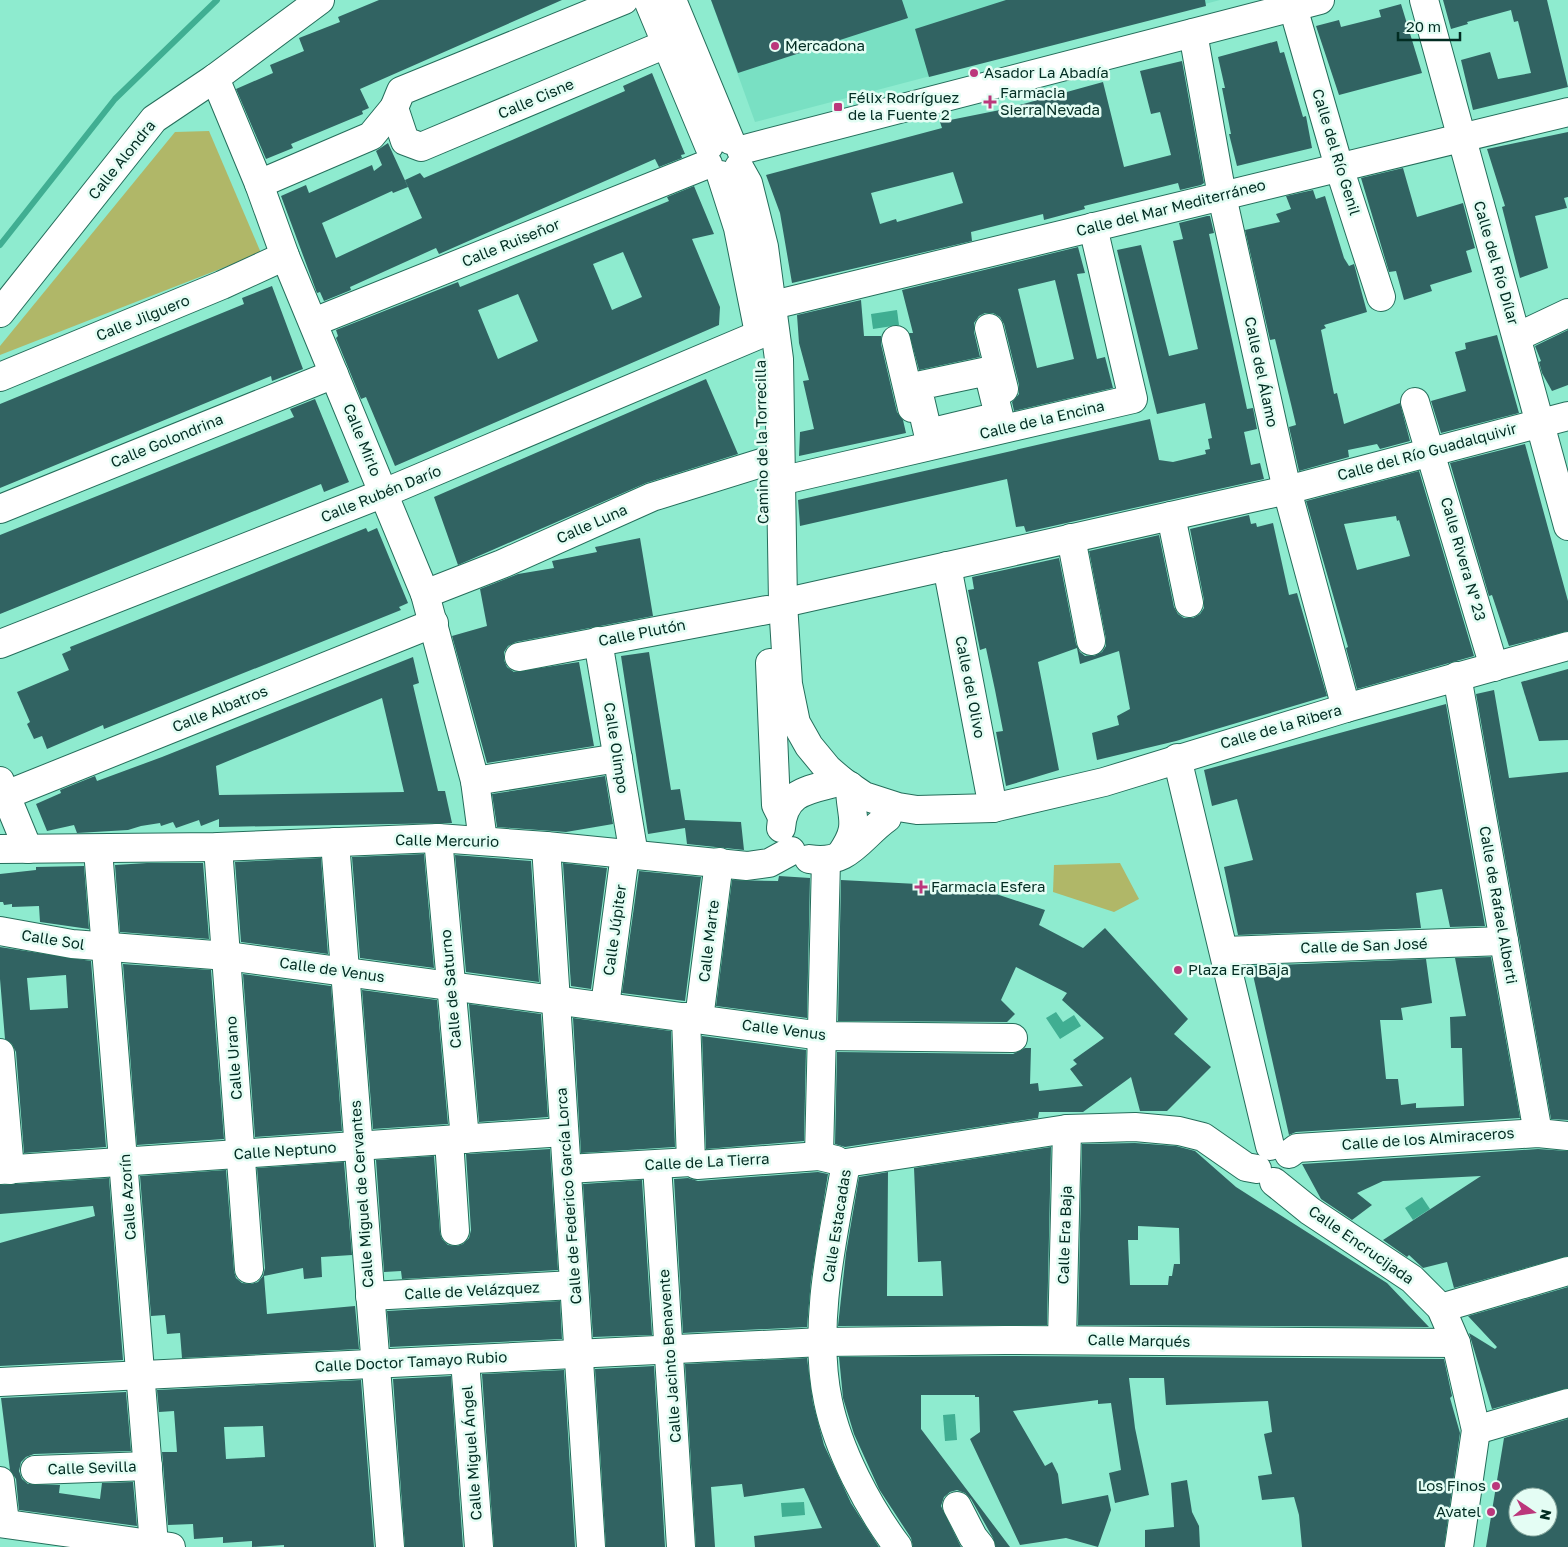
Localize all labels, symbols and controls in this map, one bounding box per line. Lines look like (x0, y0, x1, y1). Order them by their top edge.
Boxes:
scale bar (1398, 10, 1460, 42)
text: 20 m (1406, 17, 1441, 35)
place label: Mercadona (785, 36, 865, 54)
marker: Mercadona (769, 40, 781, 52)
place label: Asador La Abadía (984, 63, 1109, 81)
marker: Asador La Abadía (968, 67, 980, 79)
street label: Calle Cisne (495, 74, 577, 122)
place label: Farmacia Sierra Nevada (1000, 83, 1100, 118)
street label: Calle del Río Genil (1309, 86, 1365, 217)
place label: Félix Rodríguez de la Fuente 2 (848, 88, 959, 123)
marker: Farmacia Sierra Nevada (984, 96, 996, 108)
marker: Félix Rodríguez de la Fuente 2 (832, 101, 844, 113)
street label: Calle Alondra (84, 116, 159, 203)
street label: Calle del Mar Mediterráneo (1074, 175, 1267, 239)
street label: Calle del Río Dílar (1471, 199, 1523, 327)
street label: Calle Ruiseñor (459, 214, 562, 270)
street label: Calle Jilguero (93, 290, 192, 344)
street label: Calle del Álamo (1241, 315, 1282, 429)
street label: Camino de la Torrecilla (751, 360, 771, 524)
street label: Calle de la Encina (978, 396, 1106, 442)
street label: Calle Mirlo (340, 401, 386, 479)
street label: Calle Golondrina (108, 409, 226, 471)
street label: Calle del Río Guadalquivir (1335, 418, 1519, 484)
street label: Calle Rubén Darío (318, 461, 443, 525)
street label: Calle Rivera Nº 23 (1438, 495, 1490, 623)
street label: Calle Luna (553, 499, 630, 547)
street label: Calle Plutón (597, 615, 687, 649)
street label: Calle del Olivo (952, 634, 990, 740)
street label: Calle Albatros (169, 681, 270, 735)
street label: Calle de la Ribera (1218, 700, 1344, 752)
street label: Calle Olimpo (601, 701, 633, 795)
street label: Calle de Rafael Alberti (1476, 824, 1522, 985)
street label: Calle Mercurio (395, 830, 499, 850)
place label: Farmacia Esfera (931, 877, 1045, 895)
marker: Farmacia Esfera (915, 881, 927, 893)
street label: Calle Júpiter (599, 883, 629, 977)
street label: Calle Marte (694, 898, 722, 983)
street label: Calle Sol (20, 925, 86, 953)
street label: Calle de Saturno (436, 929, 464, 1049)
street label: Calle de San José (1300, 934, 1428, 956)
street label: Calle de Venus (278, 953, 386, 985)
place label: Plaza Era Baja (1188, 960, 1289, 978)
marker: Plaza Era Baja (1172, 964, 1184, 976)
street label: Calle Venus (741, 1015, 827, 1043)
street label: Calle Urano (221, 1016, 245, 1101)
street label: Calle de Federico García Lorca (551, 1087, 585, 1305)
street label: Calle Miguel de Cervantes (345, 1100, 377, 1289)
street label: Calle de los Almiraceros (1341, 1123, 1515, 1153)
street label: Calle Neptuno (233, 1137, 337, 1163)
street label: Calle de La Tierra (644, 1149, 770, 1173)
street label: Calle Azorín (115, 1153, 139, 1241)
street label: Calle Estacadas (818, 1168, 854, 1284)
street label: Calle Era Baja (1053, 1185, 1075, 1285)
street label: Calle Encrucijada (1305, 1201, 1418, 1287)
street label: Calle Jacinto Benavente (654, 1268, 684, 1444)
street label: Calle de Velázquez (404, 1277, 541, 1303)
street label: Calle Marqués (1088, 1330, 1191, 1350)
street label: Calle Doctor Tamayo Rubio (314, 1347, 508, 1375)
street label: Calle Miguel Ángel (457, 1385, 485, 1521)
street label: Calle Sevilla (47, 1456, 137, 1478)
place label: Los Finos (1418, 1476, 1486, 1494)
marker: Los Finos (1490, 1480, 1502, 1492)
north arrow (1508, 1487, 1558, 1537)
place label: Avatel (1436, 1502, 1481, 1520)
marker: Avatel (1485, 1506, 1497, 1518)
text: N (1537, 1508, 1556, 1522)

